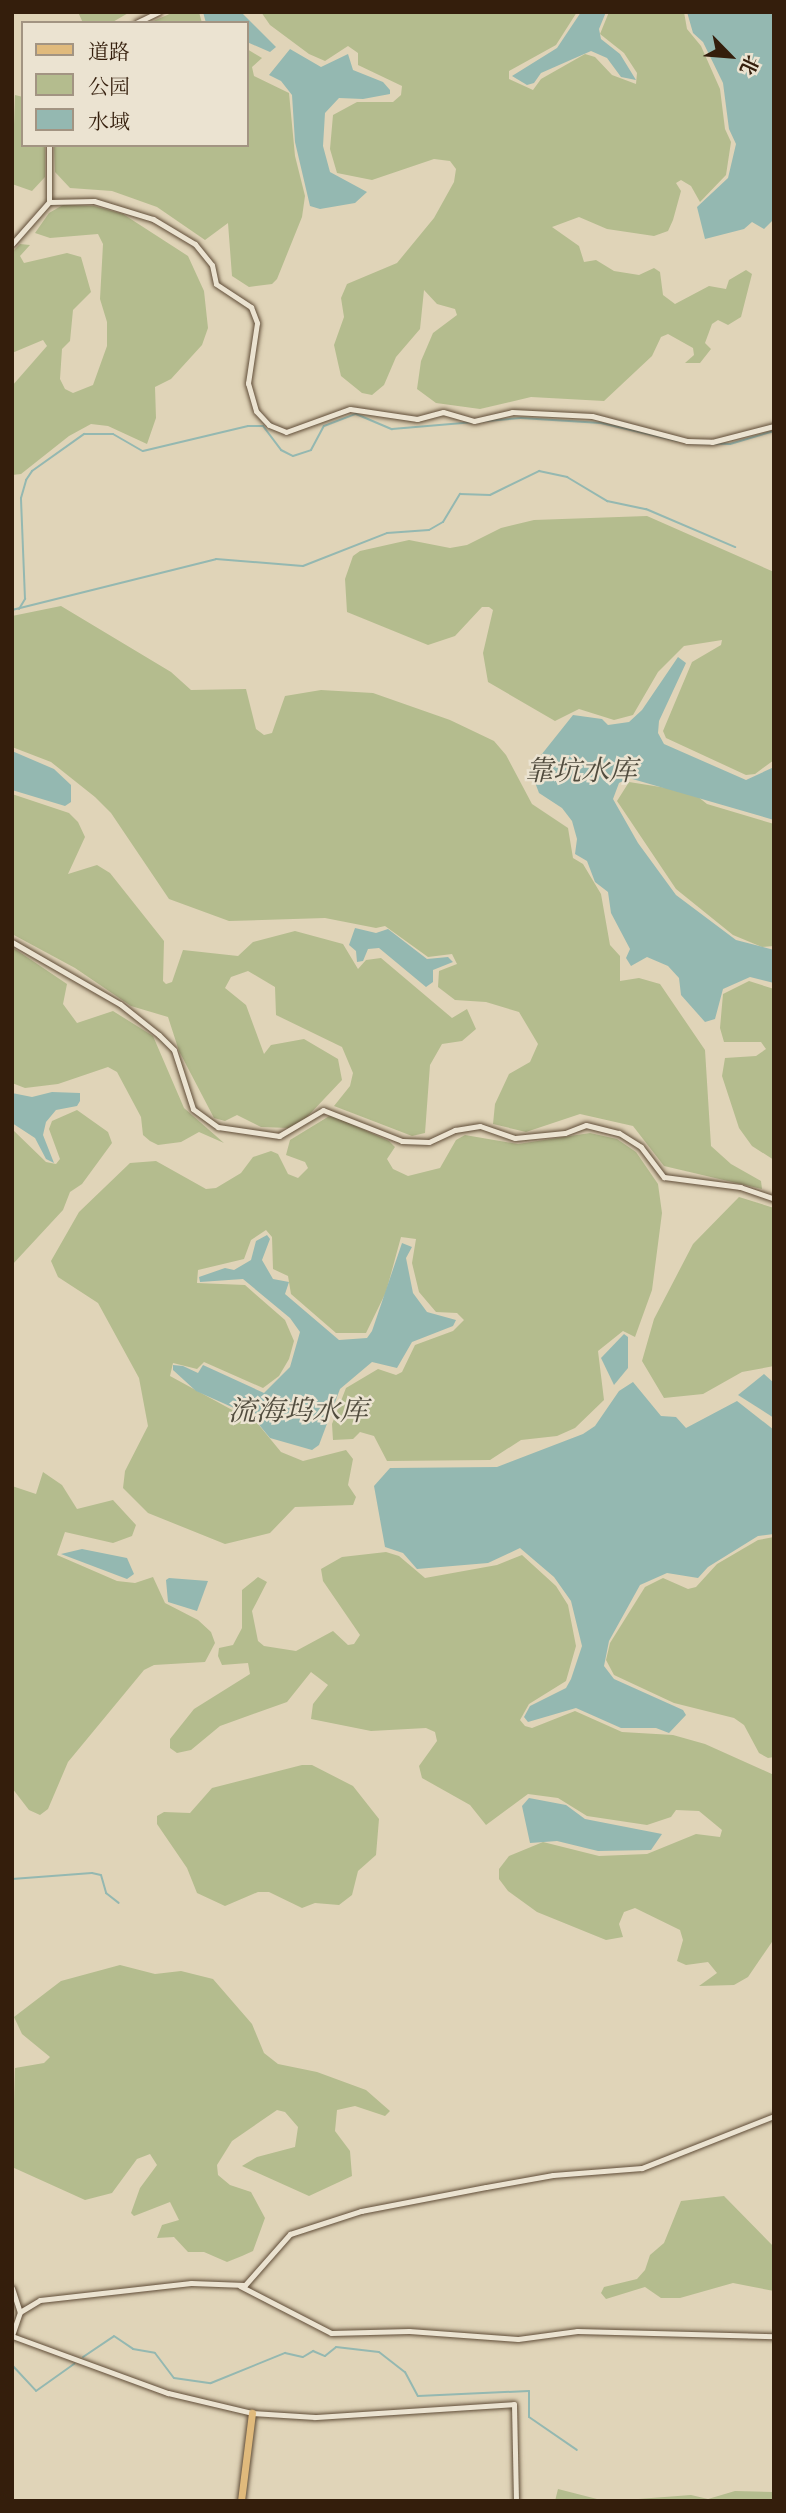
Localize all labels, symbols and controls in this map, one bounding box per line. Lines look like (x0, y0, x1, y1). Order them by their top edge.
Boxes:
legend (21, 21, 248, 147)
north arrow (695, 21, 765, 91)
text: 道路 (88, 38, 130, 65)
text: 北 (734, 51, 765, 79)
text: 公园 (88, 73, 130, 100)
text: 水域 (88, 108, 130, 135)
water label: 靠坑水库 (525, 753, 637, 787)
water label: 流海坞水库 (228, 1393, 368, 1427)

